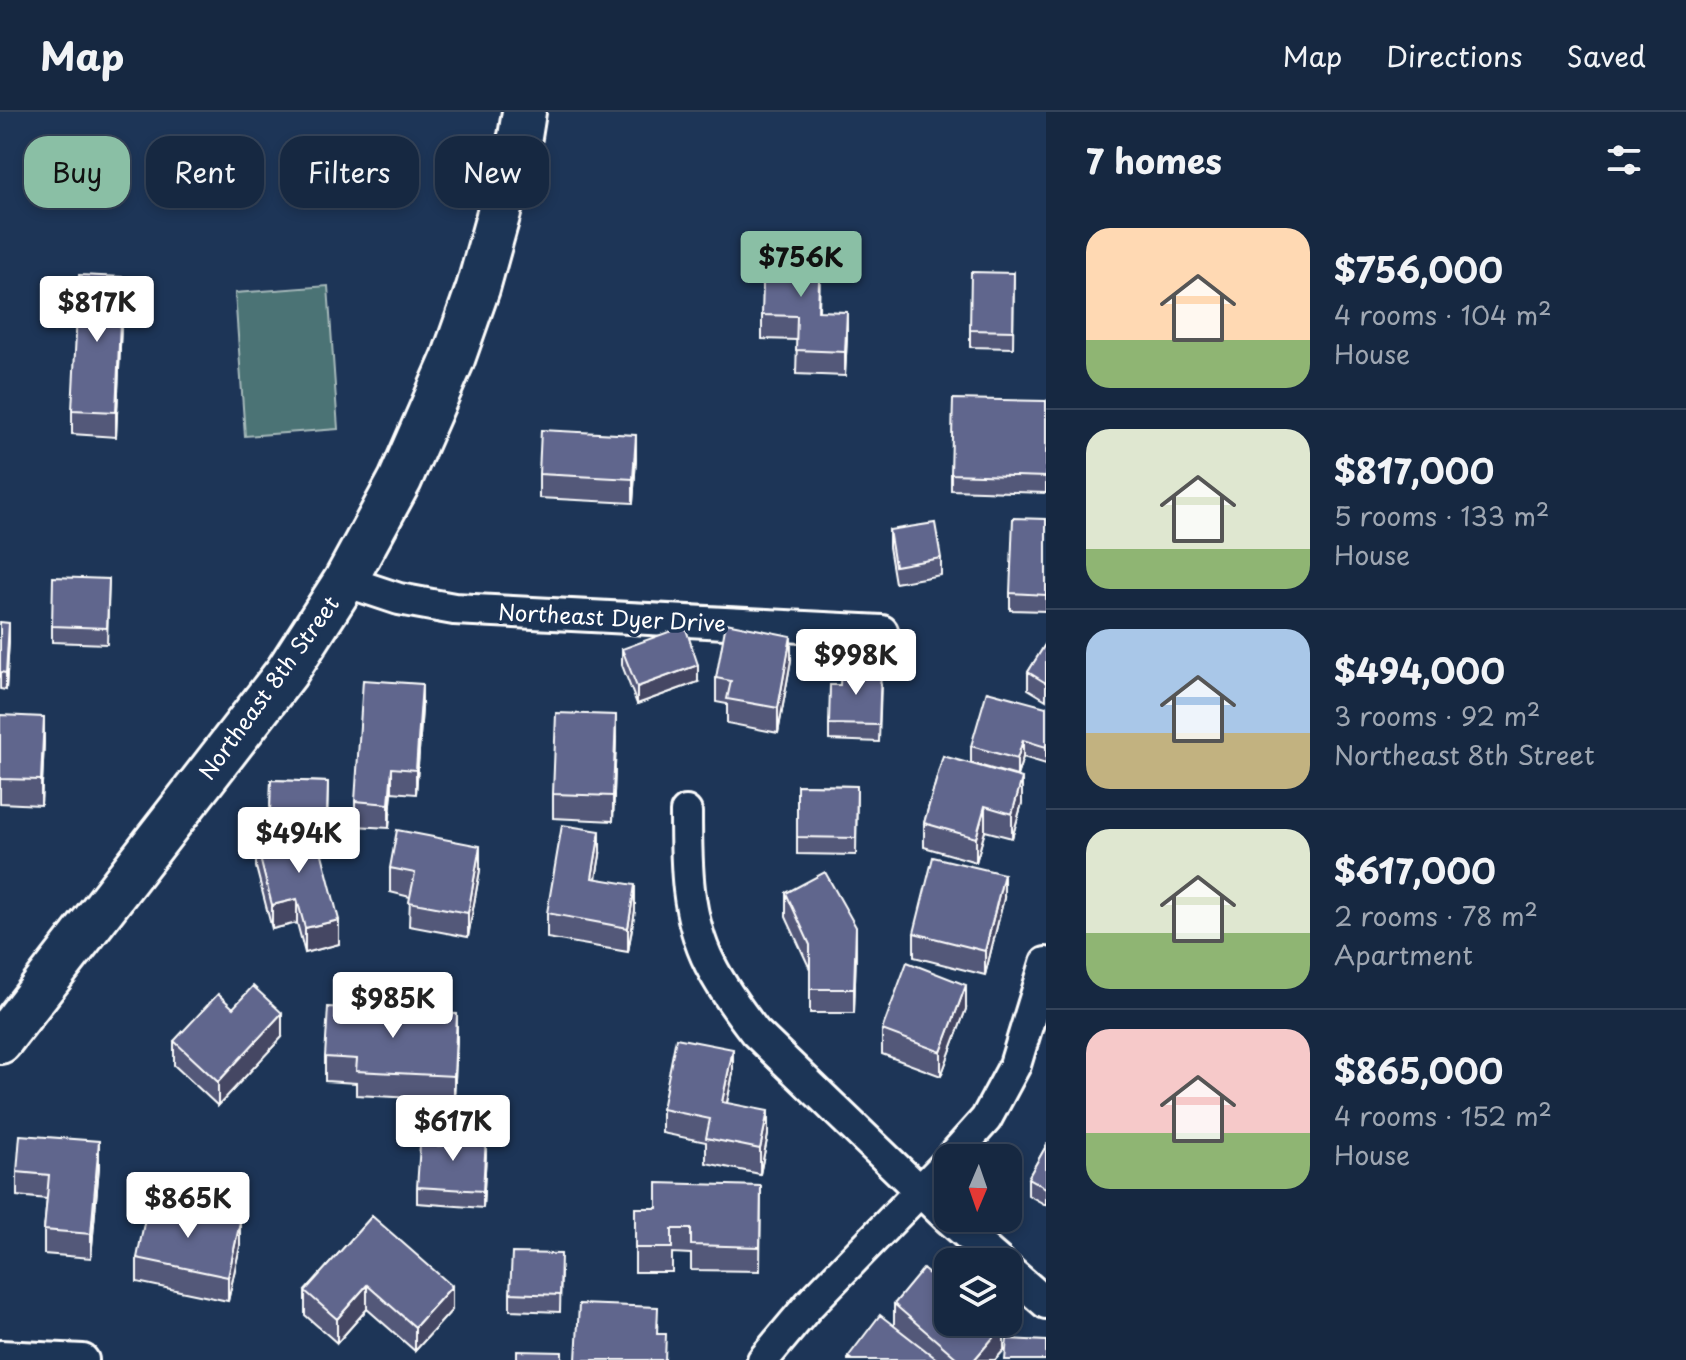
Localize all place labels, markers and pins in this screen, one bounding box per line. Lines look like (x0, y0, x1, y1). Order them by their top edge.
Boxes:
pin: $756K (745, 231, 857, 299)
pin: $817K (41, 276, 153, 344)
pin: $998K (800, 629, 912, 697)
pin: $494K (243, 807, 355, 875)
pin: $985K (337, 972, 449, 1040)
pin: $617K (397, 1095, 509, 1163)
pin: $865K (132, 1172, 244, 1240)

